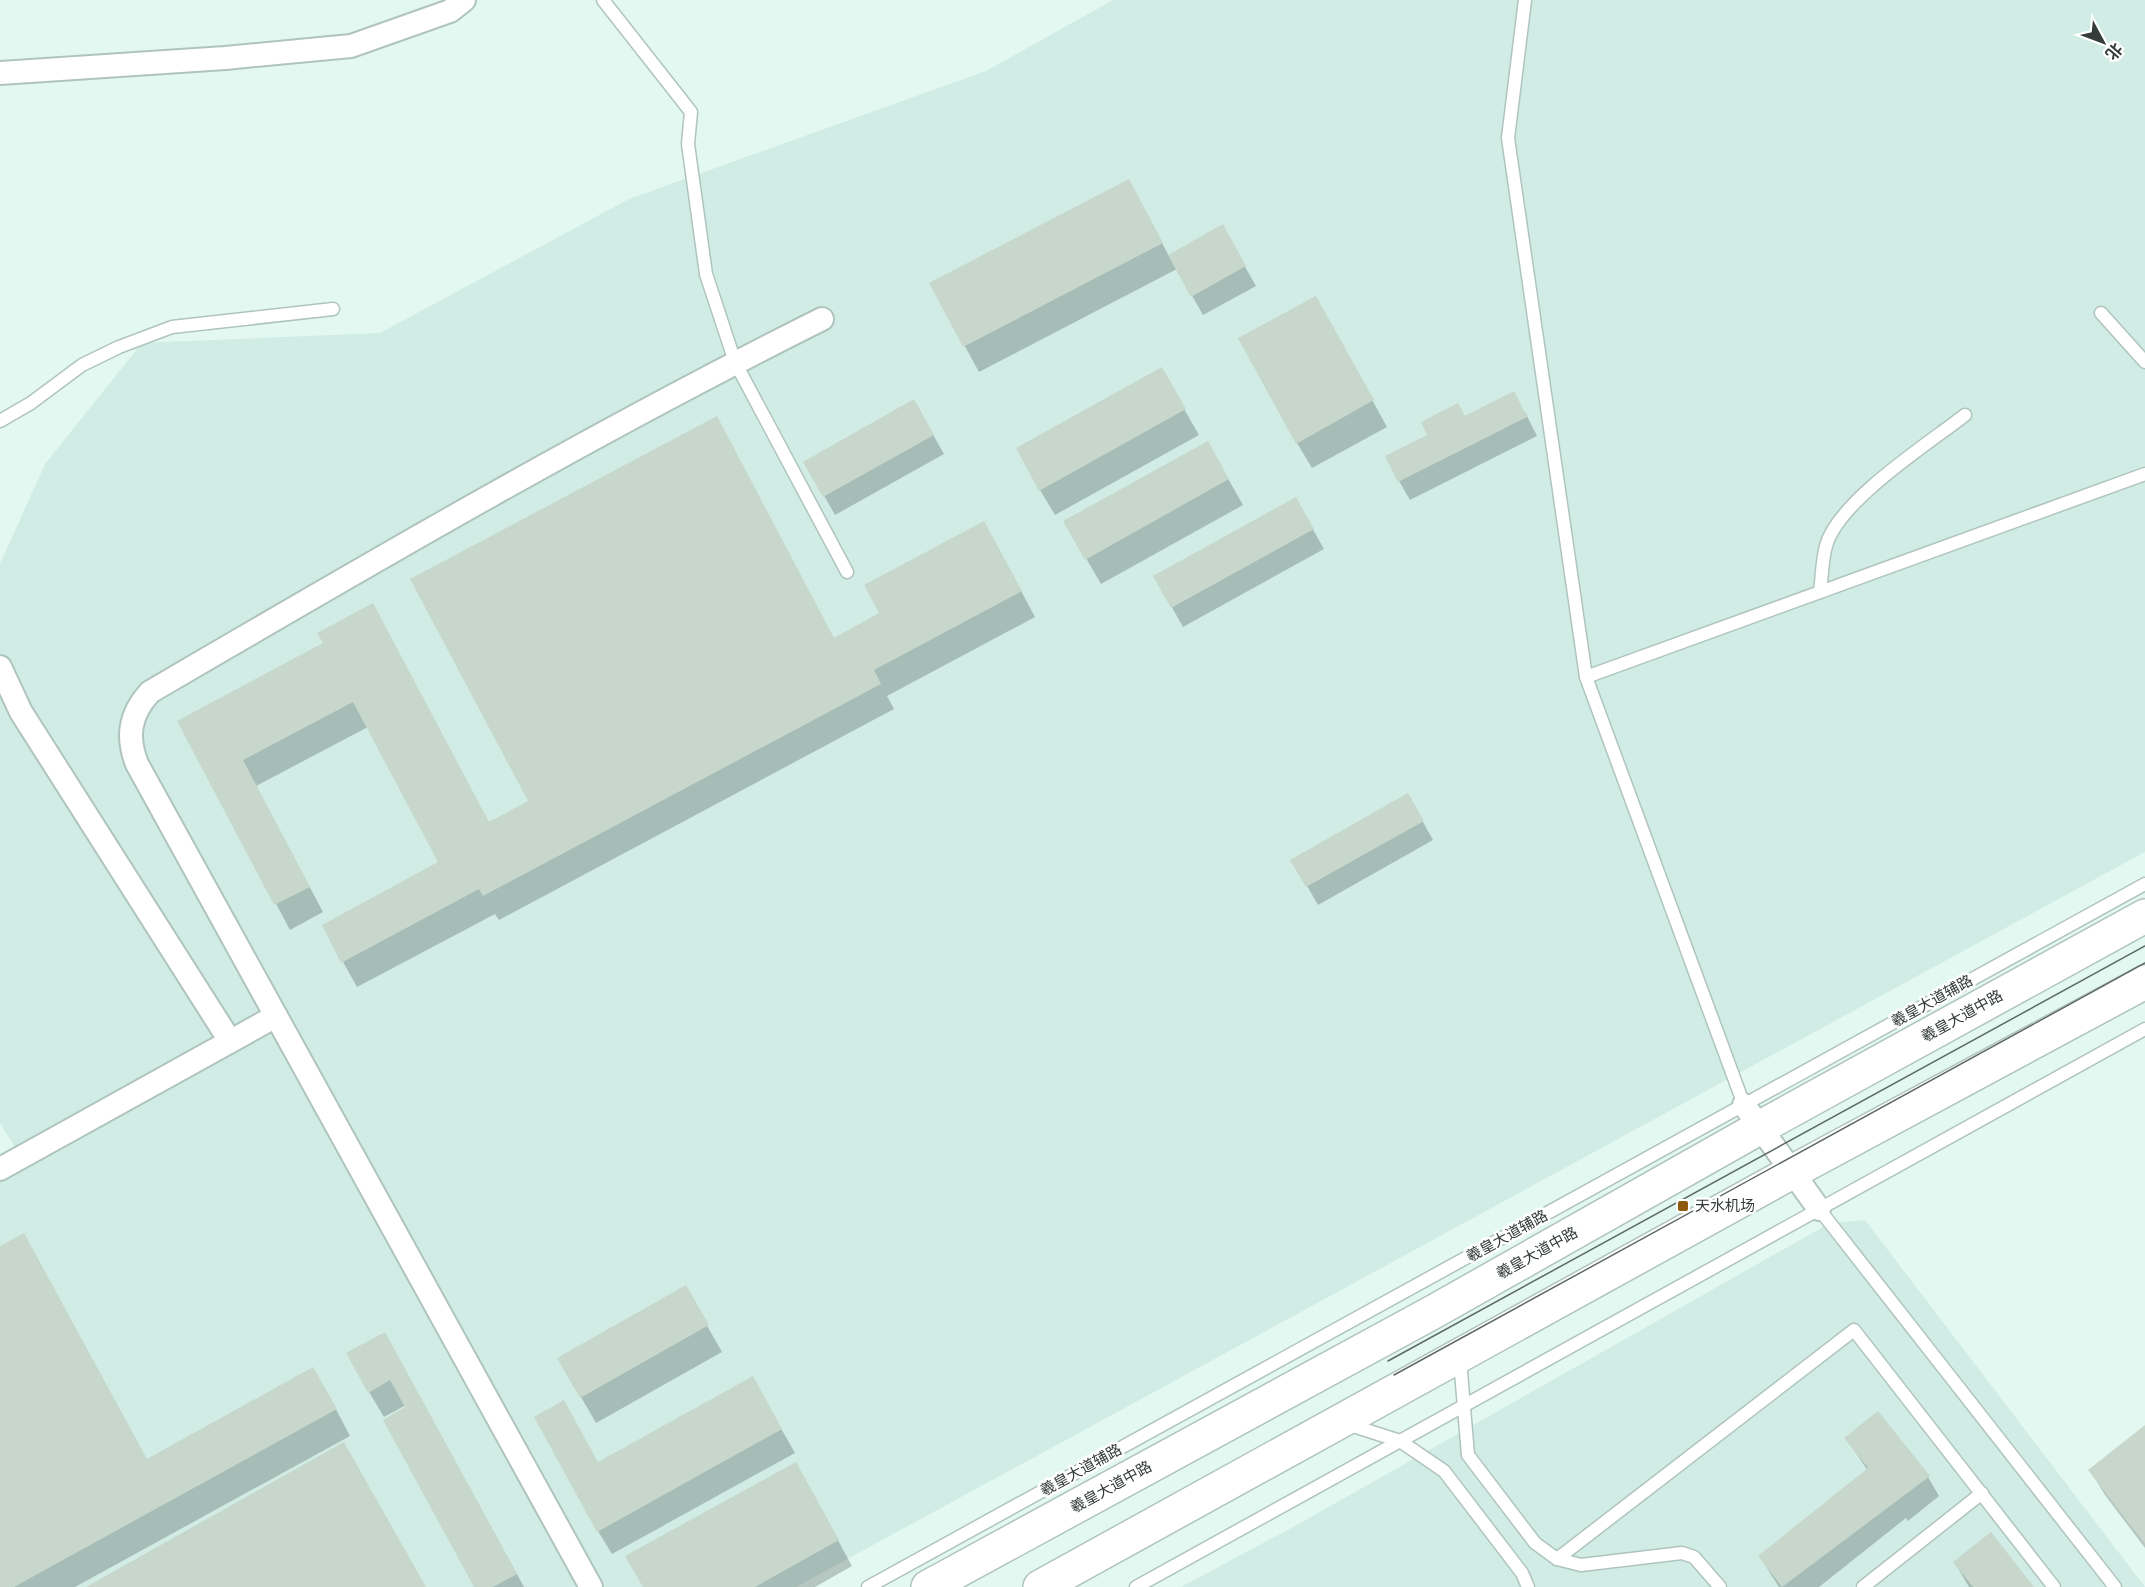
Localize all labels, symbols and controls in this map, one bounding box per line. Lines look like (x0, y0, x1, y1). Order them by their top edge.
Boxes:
north arrow (2073, 12, 2133, 72)
text: 北 (2102, 39, 2127, 64)
street label: 羲皇大道辅路 (1888, 970, 1975, 1030)
street label: 羲皇大道中路 (1918, 985, 2005, 1045)
place label: 天水机场 (1695, 1196, 1755, 1214)
marker: 天水机场 (1676, 1199, 1690, 1213)
street label: 羲皇大道辅路 (1463, 1205, 1550, 1265)
street label: 羲皇大道中路 (1493, 1222, 1580, 1282)
street label: 羲皇大道辅路 (1037, 1439, 1124, 1499)
street label: 羲皇大道中路 (1067, 1456, 1154, 1516)

